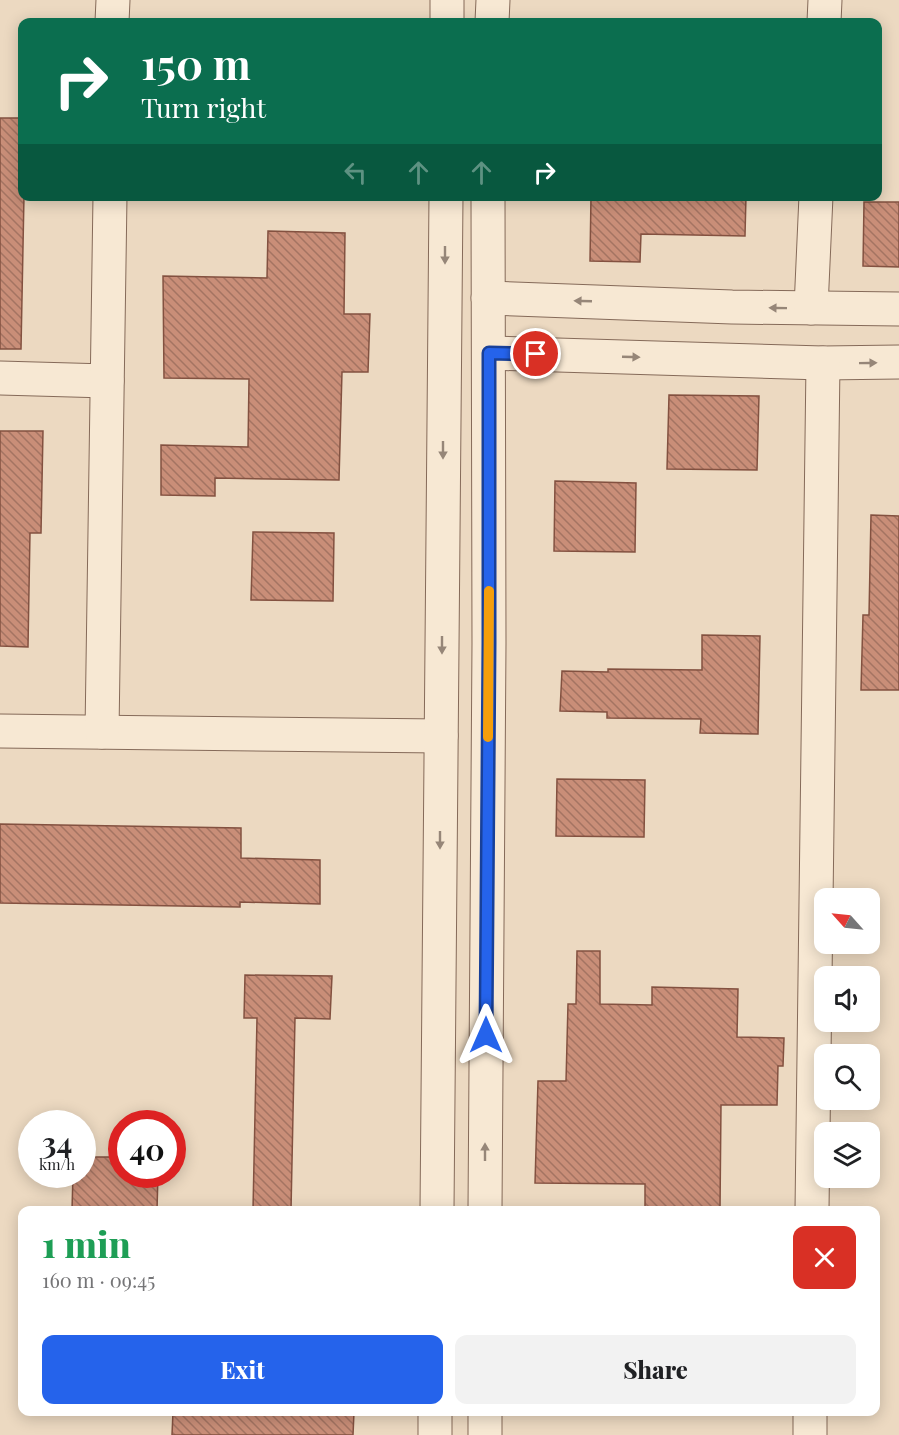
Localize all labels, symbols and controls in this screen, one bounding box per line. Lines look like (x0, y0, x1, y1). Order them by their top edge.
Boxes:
text: 150 m (141, 35, 251, 91)
icon: right (42, 42, 120, 120)
text: Turn right (141, 89, 266, 125)
icon: left (339, 156, 372, 189)
icon: ahead (402, 156, 435, 189)
icon: ahead (465, 156, 498, 189)
icon: right (528, 156, 561, 189)
one-way arrow (440, 245, 450, 264)
one-way arrow (573, 297, 592, 306)
one-way arrow (768, 303, 787, 313)
pin (510, 328, 561, 379)
icon: arrive (519, 337, 552, 370)
one-way arrow (621, 353, 640, 362)
one-way arrow (858, 358, 877, 368)
one-way arrow (439, 440, 448, 459)
one-way arrow (437, 635, 447, 654)
one-way arrow (435, 830, 445, 849)
north arrow (814, 888, 880, 954)
map controls (814, 888, 880, 1188)
button: sound (814, 966, 880, 1032)
position arrow (454, 1003, 518, 1067)
button: search (814, 1044, 880, 1110)
speed limit sign: 40 (108, 1110, 186, 1188)
text: 34 (42, 1122, 72, 1162)
button: layers (814, 1122, 880, 1188)
one-way arrow (480, 1143, 490, 1162)
text: km/h (39, 1154, 75, 1174)
text: 1 min (42, 1219, 131, 1267)
button: close (793, 1226, 856, 1289)
text: 160 m · 09:45 (42, 1266, 155, 1293)
button: Exit (42, 1335, 443, 1404)
button: Share (455, 1335, 856, 1404)

